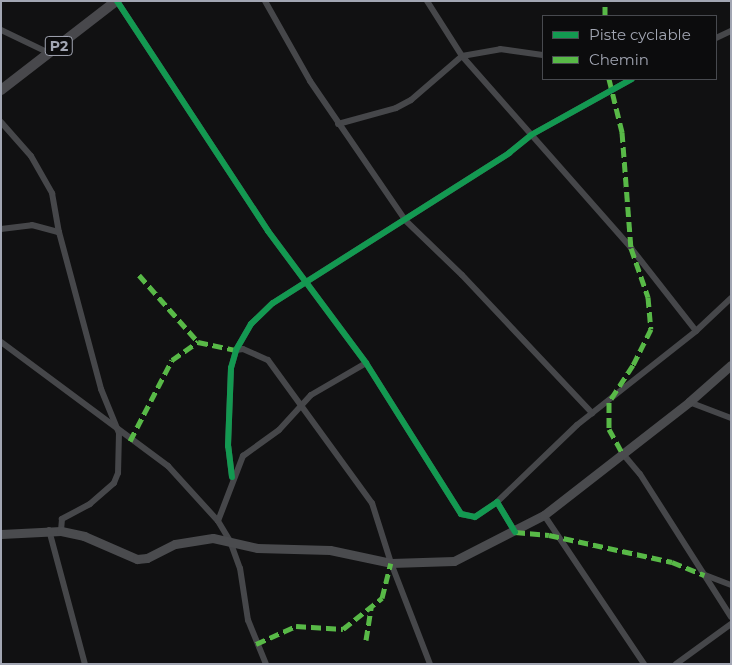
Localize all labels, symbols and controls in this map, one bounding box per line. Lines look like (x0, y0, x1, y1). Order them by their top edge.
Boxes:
legend (542, 15, 717, 80)
text: Piste cyclable (589, 25, 691, 44)
road number: P2 (44, 34, 74, 58)
text: Chemin (589, 50, 649, 69)

